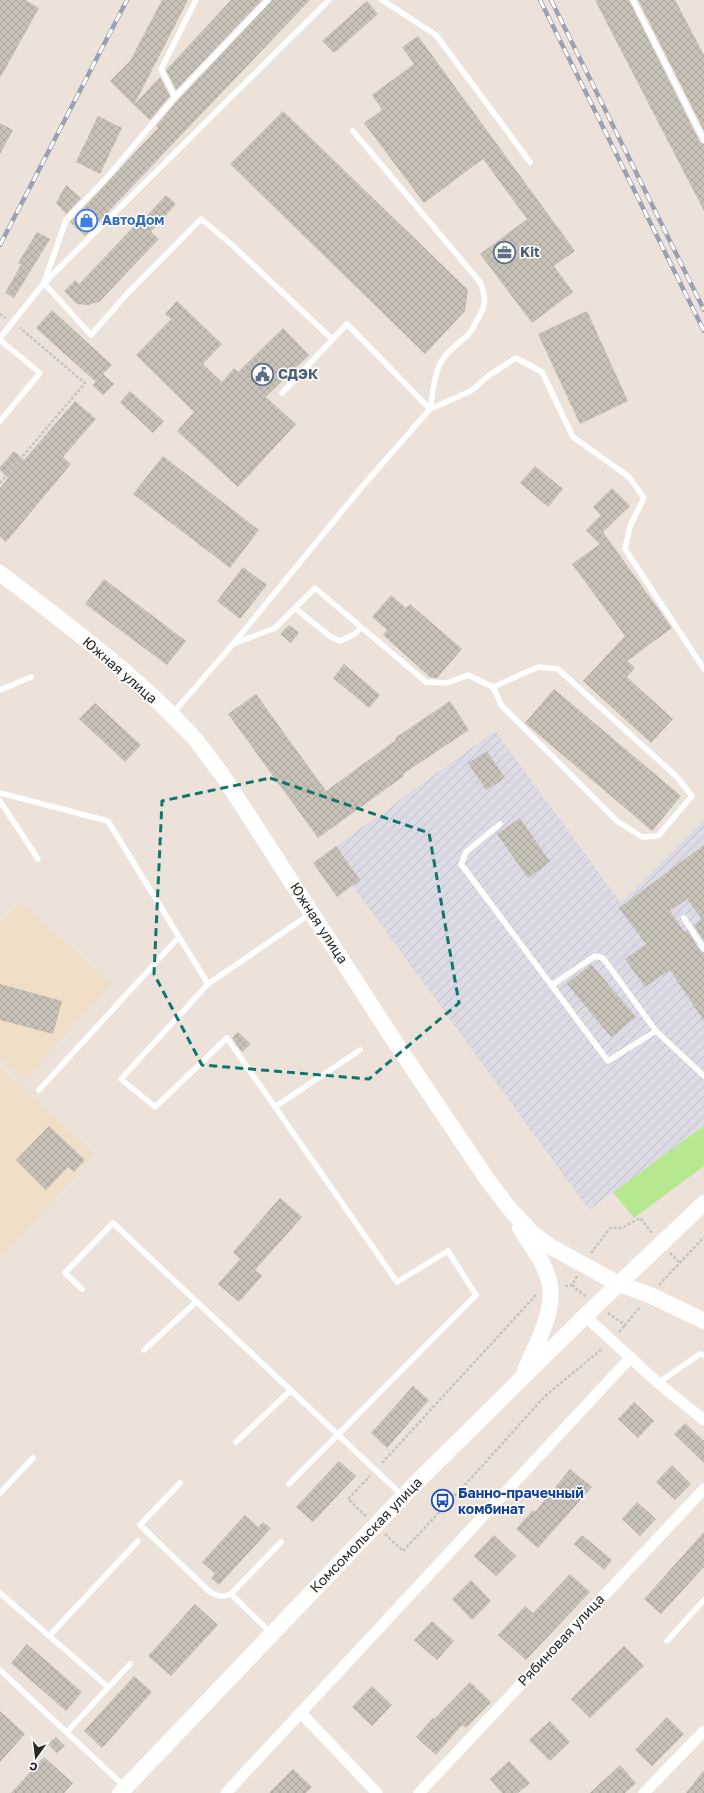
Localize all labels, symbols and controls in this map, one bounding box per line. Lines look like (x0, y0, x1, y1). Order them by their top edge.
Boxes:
shop icon: АвтоДом (73, 207, 99, 233)
place label: АвтоДом (102, 211, 164, 228)
office icon: Kit (492, 239, 518, 265)
place label: Kit (520, 243, 540, 260)
public building icon: СДЭК (250, 361, 276, 387)
place label: СДЭК (278, 365, 319, 382)
street label: Южная улица (80, 633, 161, 707)
street label: Южная улица (287, 879, 352, 966)
street label: Комсомольская улица (306, 1473, 425, 1596)
place label: Банно-прачечный комбинат (458, 1484, 584, 1517)
bus stop icon: Банно-прачечный комбинат (430, 1488, 456, 1514)
street label: Рябиновая улица (514, 1590, 608, 1689)
north arrow (16, 1737, 56, 1777)
text: С (28, 1760, 39, 1774)

